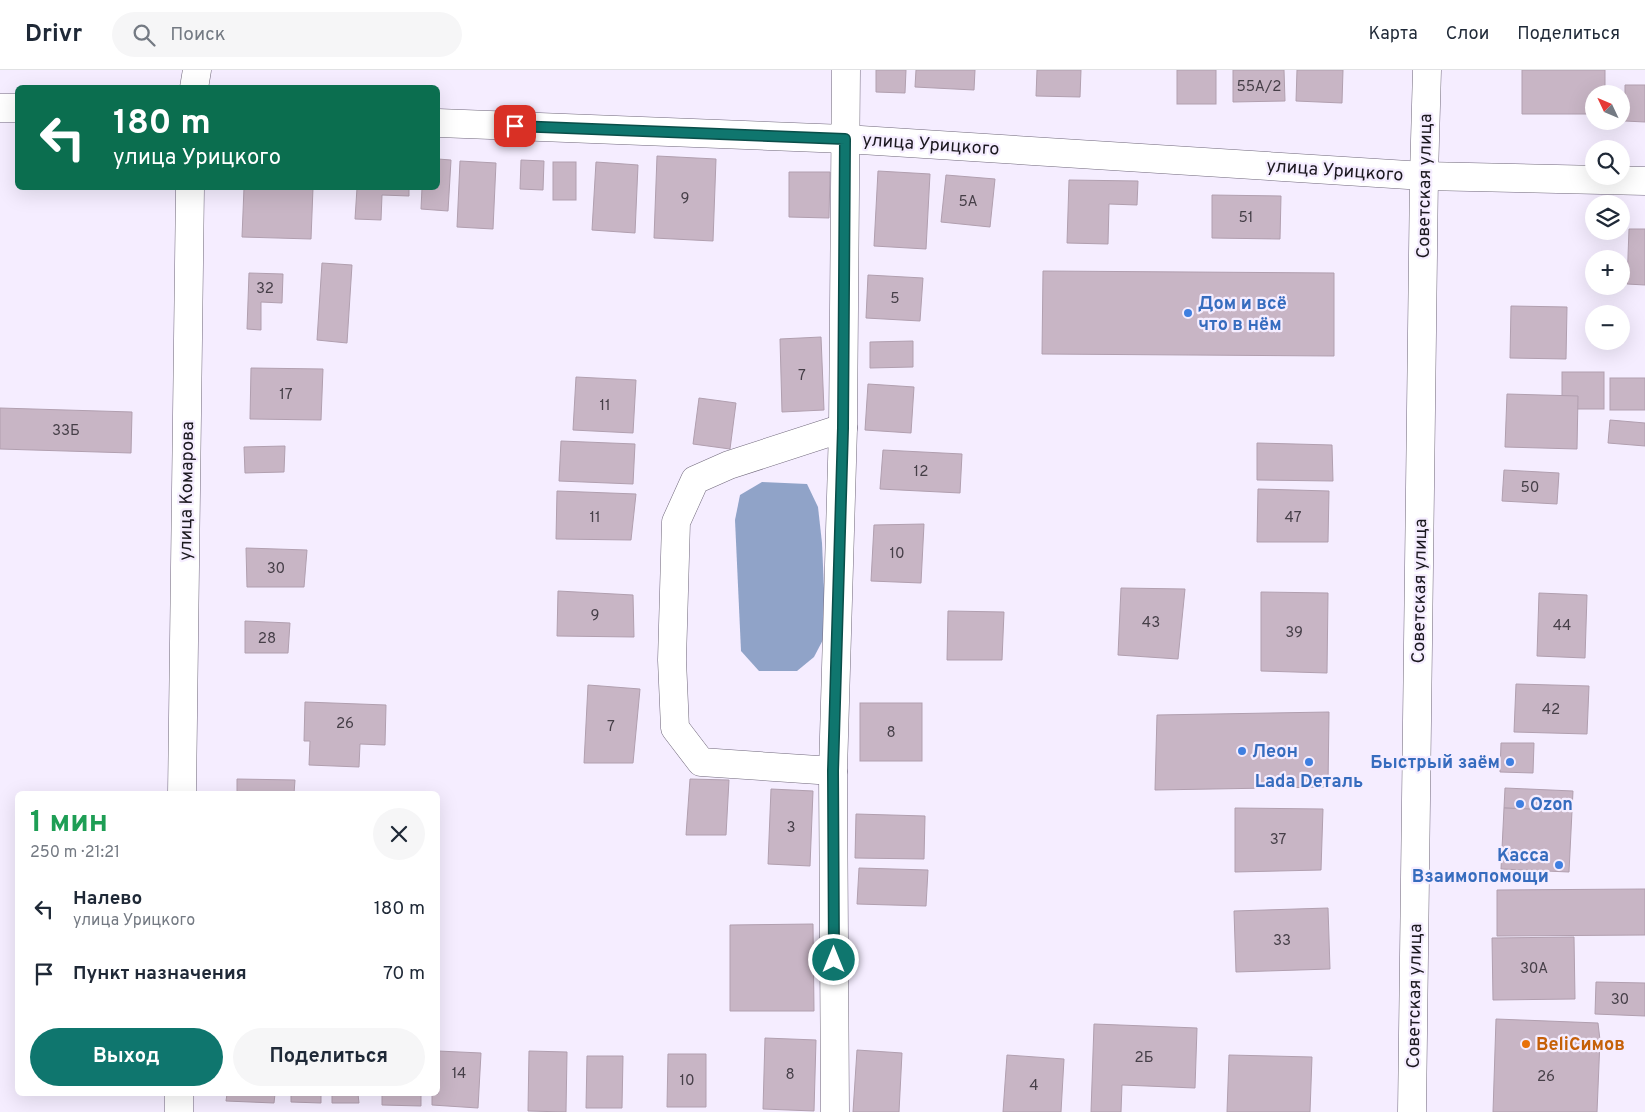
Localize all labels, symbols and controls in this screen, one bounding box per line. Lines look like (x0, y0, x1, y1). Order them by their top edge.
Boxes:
search box (112, 12, 462, 57)
text: Drivr (25, 20, 82, 50)
icon: search (130, 21, 158, 49)
text: Поиск (170, 23, 226, 47)
text: Карта (1368, 23, 1418, 46)
text: Слои (1446, 23, 1489, 46)
text: Поделиться (1517, 23, 1620, 46)
house number: 55А/2 (1236, 78, 1282, 97)
north arrow (1585, 85, 1630, 130)
map controls (1585, 85, 1630, 350)
text: 180 m (113, 102, 211, 146)
icon: left (30, 105, 95, 170)
pin (494, 105, 536, 147)
icon: arrive (501, 112, 529, 140)
street label: Советская улица (1413, 113, 1438, 259)
street label: улица Урицкого (862, 129, 1000, 162)
button: search (1585, 140, 1630, 185)
text: улица Урицкого (113, 145, 281, 172)
street label: улица Урицкого (1266, 155, 1404, 188)
house number: 9 (681, 190, 689, 209)
house number: 5А (958, 193, 978, 212)
button: layers (1585, 195, 1630, 240)
house number: 51 (1239, 209, 1253, 228)
button: + (1585, 250, 1630, 295)
house number: 32 (256, 280, 274, 299)
house number: 5 (890, 290, 900, 309)
place label: Дом и всё что в нём (1198, 293, 1287, 337)
button: − (1585, 305, 1630, 350)
marker: Дом и всё что в нём (1182, 307, 1194, 319)
house number: 7 (798, 367, 806, 386)
house number: 17 (279, 386, 293, 405)
house number: 11 (599, 397, 611, 416)
street label: улица Комарова (175, 421, 200, 561)
house number: 33Б (52, 422, 80, 441)
house number: 12 (914, 463, 928, 482)
house number: 50 (1521, 479, 1539, 498)
house number: 11 (589, 509, 601, 528)
house number: 47 (1285, 509, 1302, 528)
street label: Советская улица (1408, 518, 1433, 664)
house number: 10 (889, 545, 905, 564)
house number: 30 (267, 560, 285, 579)
house number: 9 (591, 607, 599, 626)
house number: 43 (1142, 614, 1160, 633)
house number: 44 (1553, 617, 1571, 636)
house number: 39 (1285, 624, 1303, 643)
house number: 28 (258, 630, 276, 649)
house number: 42 (1542, 701, 1560, 720)
house number: 26 (336, 715, 354, 734)
house number: 7 (607, 718, 615, 737)
house number: 8 (886, 724, 896, 743)
place label: Леон (1252, 741, 1298, 764)
marker: Леон (1236, 745, 1248, 757)
place label: Быстрый заём (1370, 752, 1500, 775)
marker: Lada Dеталь (1303, 756, 1315, 768)
marker: Быстрый заём (1504, 756, 1516, 768)
place label: Lada Dеталь (1255, 771, 1363, 794)
place label: Ozon (1530, 794, 1573, 817)
marker: Ozon (1514, 798, 1526, 810)
text: 1 мин (30, 805, 108, 842)
button: close (373, 808, 425, 860)
house number: 3 (786, 819, 796, 838)
house number: 37 (1270, 831, 1287, 850)
text: 250 m · 21:21 (30, 843, 120, 863)
place label: Касса Взаимопомощи (1412, 845, 1549, 889)
marker: Касса Взаимопомощи (1553, 859, 1565, 871)
text: Налево (73, 887, 142, 911)
icon: left (30, 895, 58, 923)
text: 180 m (374, 897, 425, 921)
text: улица Урицкого (73, 911, 195, 931)
street label: Советская улица (1403, 923, 1428, 1069)
house number: 33 (1273, 932, 1291, 951)
position arrow (807, 933, 859, 985)
icon: arrive (30, 960, 58, 988)
house number: 30А (1520, 960, 1548, 979)
text: Пункт назначения (73, 962, 247, 986)
text: 70 m (383, 962, 425, 986)
house number: 30 (1611, 991, 1629, 1010)
button: Выход (30, 1028, 223, 1086)
button: Поделиться (233, 1028, 425, 1086)
place label: BeliСимов (1536, 1034, 1625, 1057)
marker: BeliСимов (1520, 1038, 1532, 1050)
house number: 2Б (1134, 1049, 1154, 1068)
house number: 14 (452, 1065, 466, 1084)
house number: 8 (785, 1066, 795, 1085)
house number: 26 (1537, 1068, 1555, 1087)
house number: 10 (679, 1072, 695, 1091)
house number: 4 (1029, 1077, 1039, 1096)

